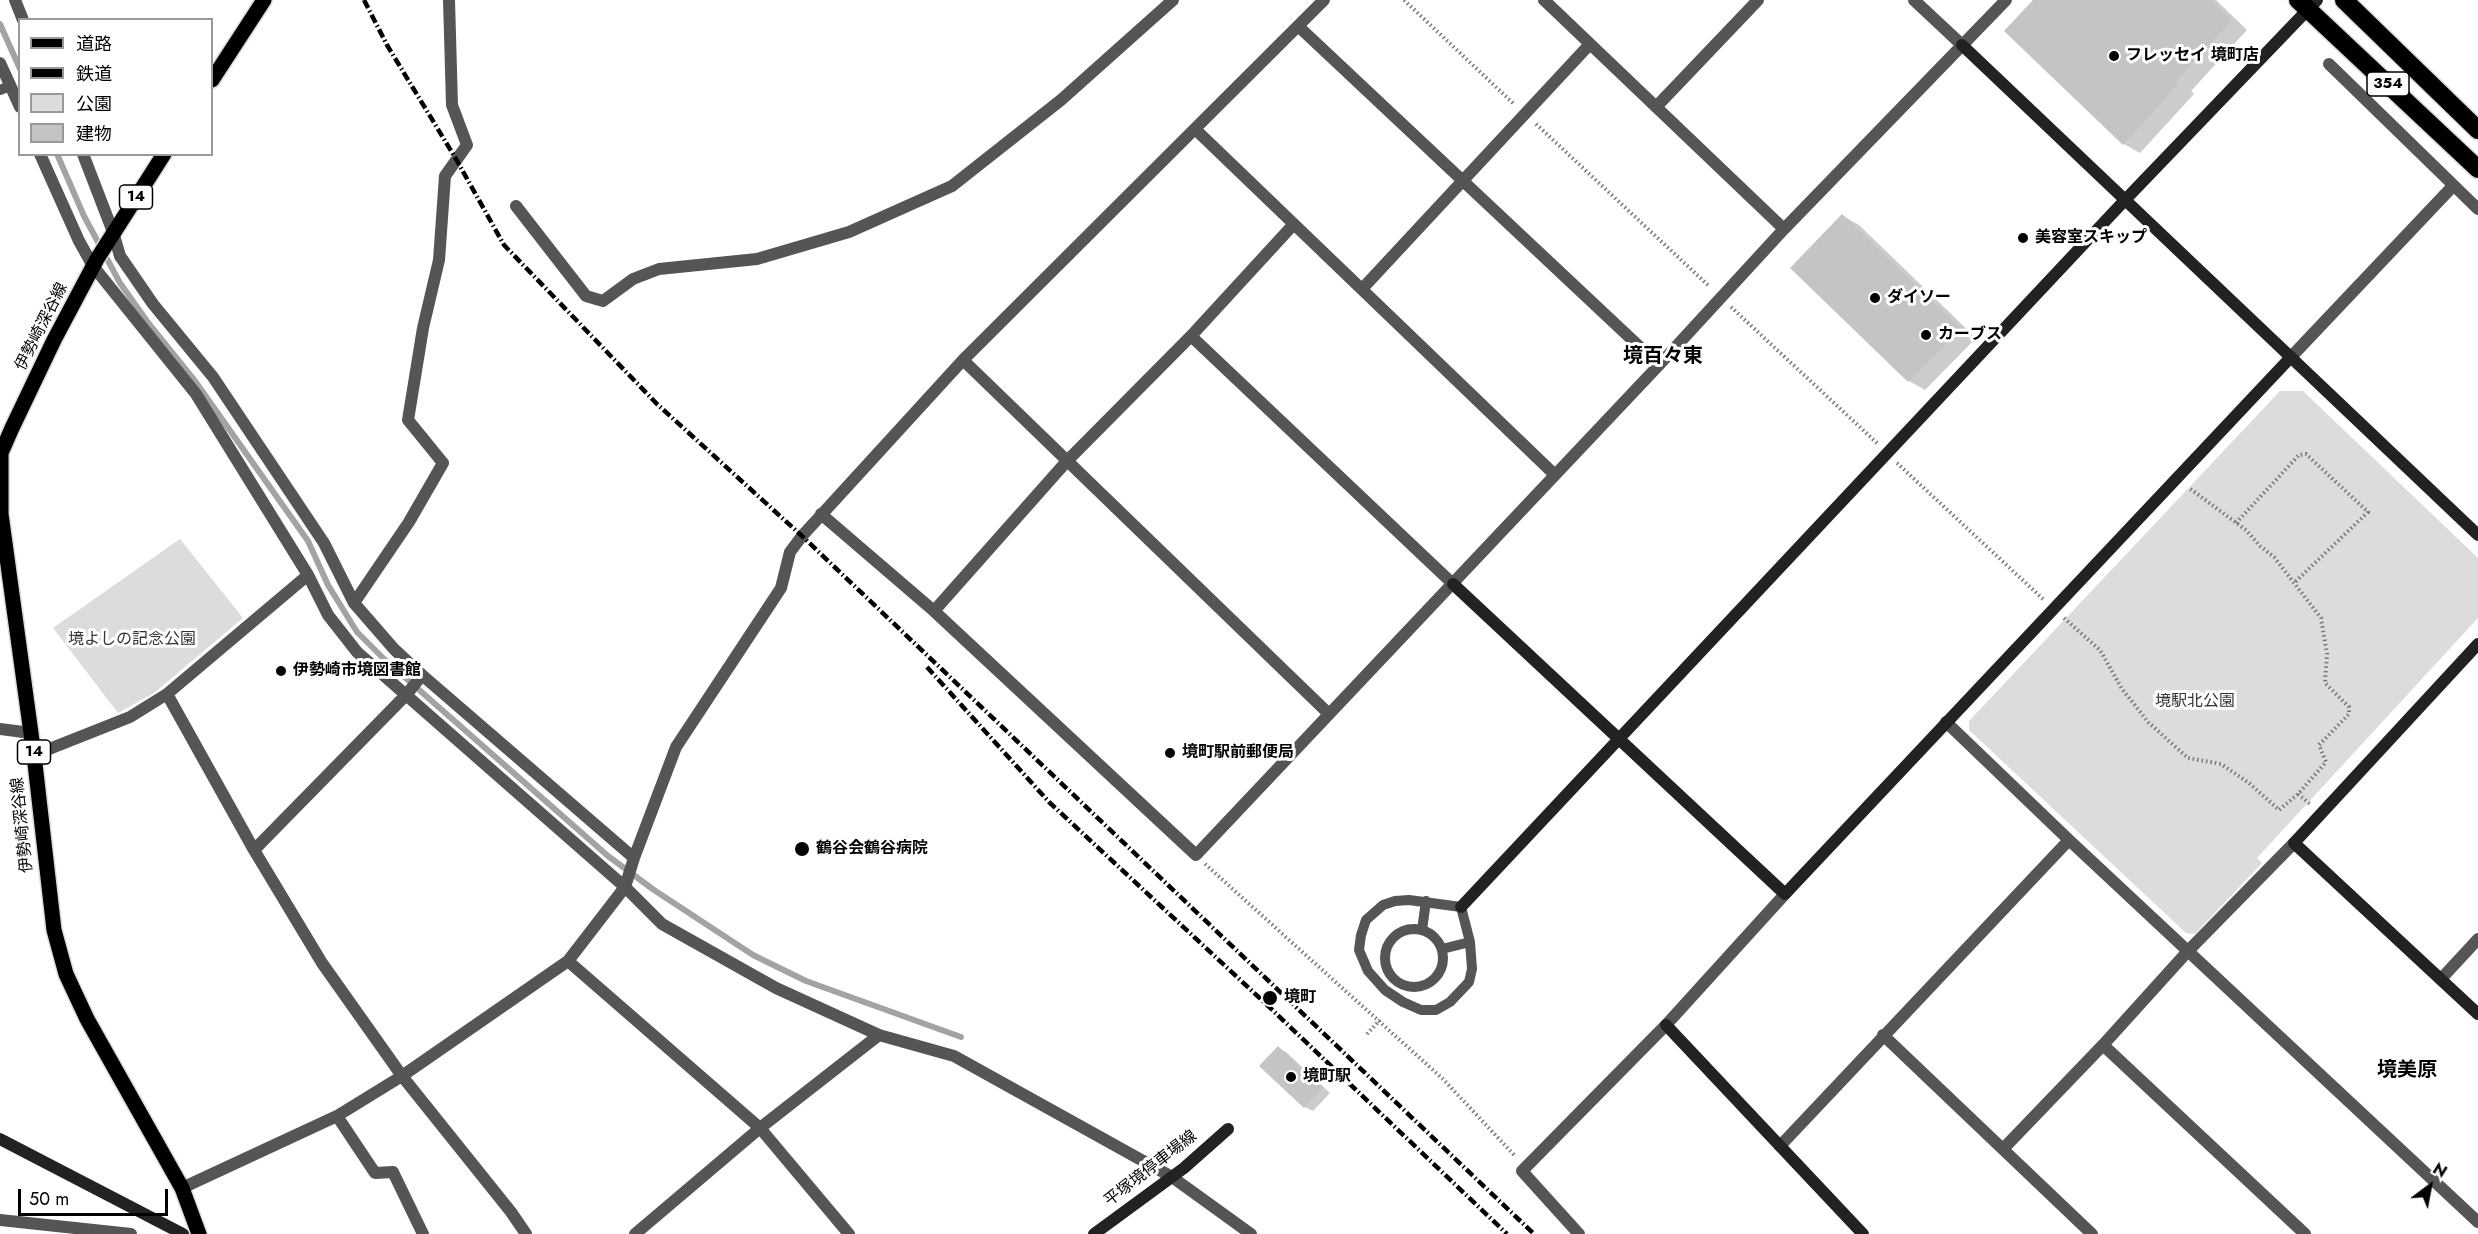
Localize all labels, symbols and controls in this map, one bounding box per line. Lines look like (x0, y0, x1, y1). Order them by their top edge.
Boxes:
legend (18, 18, 213, 156)
text: 道路 (76, 31, 112, 57)
place label: フレッセイ 境町店 (2126, 46, 2259, 66)
marker: フレッセイ 境町店 (2107, 49, 2121, 63)
text: 鉄道 (76, 61, 112, 87)
road number: 354 (2367, 72, 2409, 96)
text: 公園 (76, 91, 112, 117)
text: 建物 (76, 121, 112, 147)
road number: 14 (120, 185, 152, 209)
place label: 美容室スキップ (2035, 228, 2147, 248)
marker: 美容室スキップ (2016, 231, 2030, 245)
street label: 伊勢崎深谷線 (12, 280, 72, 374)
place label: ダイソー (1887, 288, 1951, 308)
marker: ダイソー (1868, 291, 1882, 305)
place label: カーブス (1938, 325, 2002, 345)
marker: カーブス (1919, 328, 1933, 342)
district label: 境百々東 (1623, 345, 1703, 369)
park label: 境よしの記念公園 (68, 630, 196, 650)
place label: 伊勢崎市境図書館 (293, 661, 421, 681)
marker: 伊勢崎市境図書館 (274, 664, 288, 678)
park label: 境駅北公園 (2155, 692, 2235, 712)
road number: 14 (18, 740, 51, 764)
place label: 境町駅前郵便局 (1182, 743, 1294, 763)
marker: 境町駅前郵便局 (1163, 746, 1177, 760)
street label: 伊勢崎深谷線 (8, 776, 38, 874)
place label: 鶴谷会鶴谷病院 (816, 839, 928, 859)
marker: 鶴谷会鶴谷病院 (793, 840, 811, 858)
place label: 境町 (1284, 988, 1316, 1008)
marker: 境町 (1261, 989, 1279, 1007)
district label: 境美原 (2377, 1059, 2437, 1083)
place label: 境町駅 (1303, 1067, 1351, 1087)
marker: 境町駅 (1284, 1070, 1298, 1084)
street label: 平塚境停車場線 (1101, 1127, 1201, 1211)
north arrow (2400, 1156, 2460, 1216)
text: N (2428, 1157, 2451, 1183)
scale bar (21, 1177, 171, 1215)
text: 50 m (29, 1186, 69, 1212)

